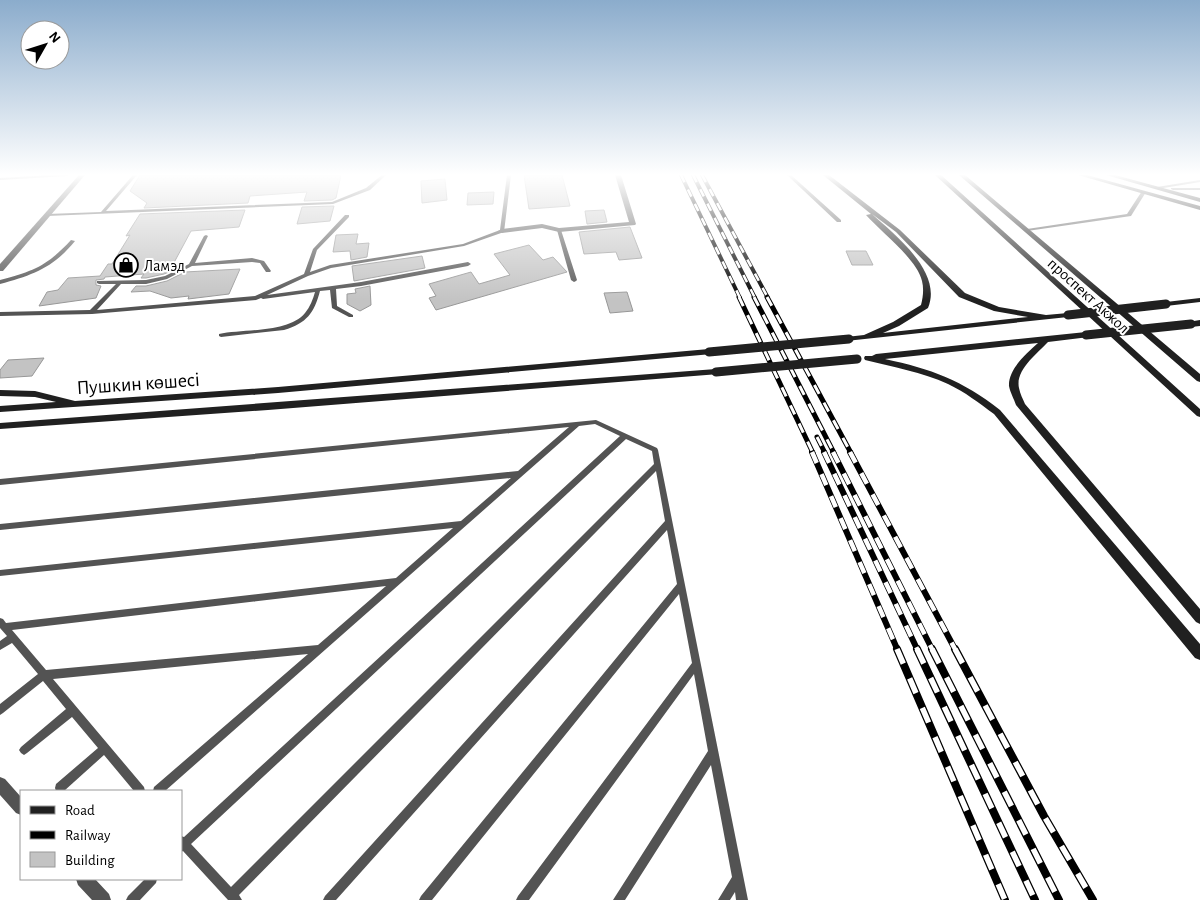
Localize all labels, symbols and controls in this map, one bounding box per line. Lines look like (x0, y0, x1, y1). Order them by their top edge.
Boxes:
north arrow (20, 20, 70, 70)
text: N (46, 29, 63, 46)
shop icon: Ламэд (113, 252, 139, 278)
street label: проспект Акжол (1044, 255, 1132, 336)
place label: Ламэд (144, 258, 185, 274)
street label: Пушкин көшесі (76, 370, 200, 398)
legend (20, 790, 182, 880)
text: Road (65, 803, 95, 818)
text: Railway (65, 828, 111, 843)
text: Building (65, 853, 115, 868)

